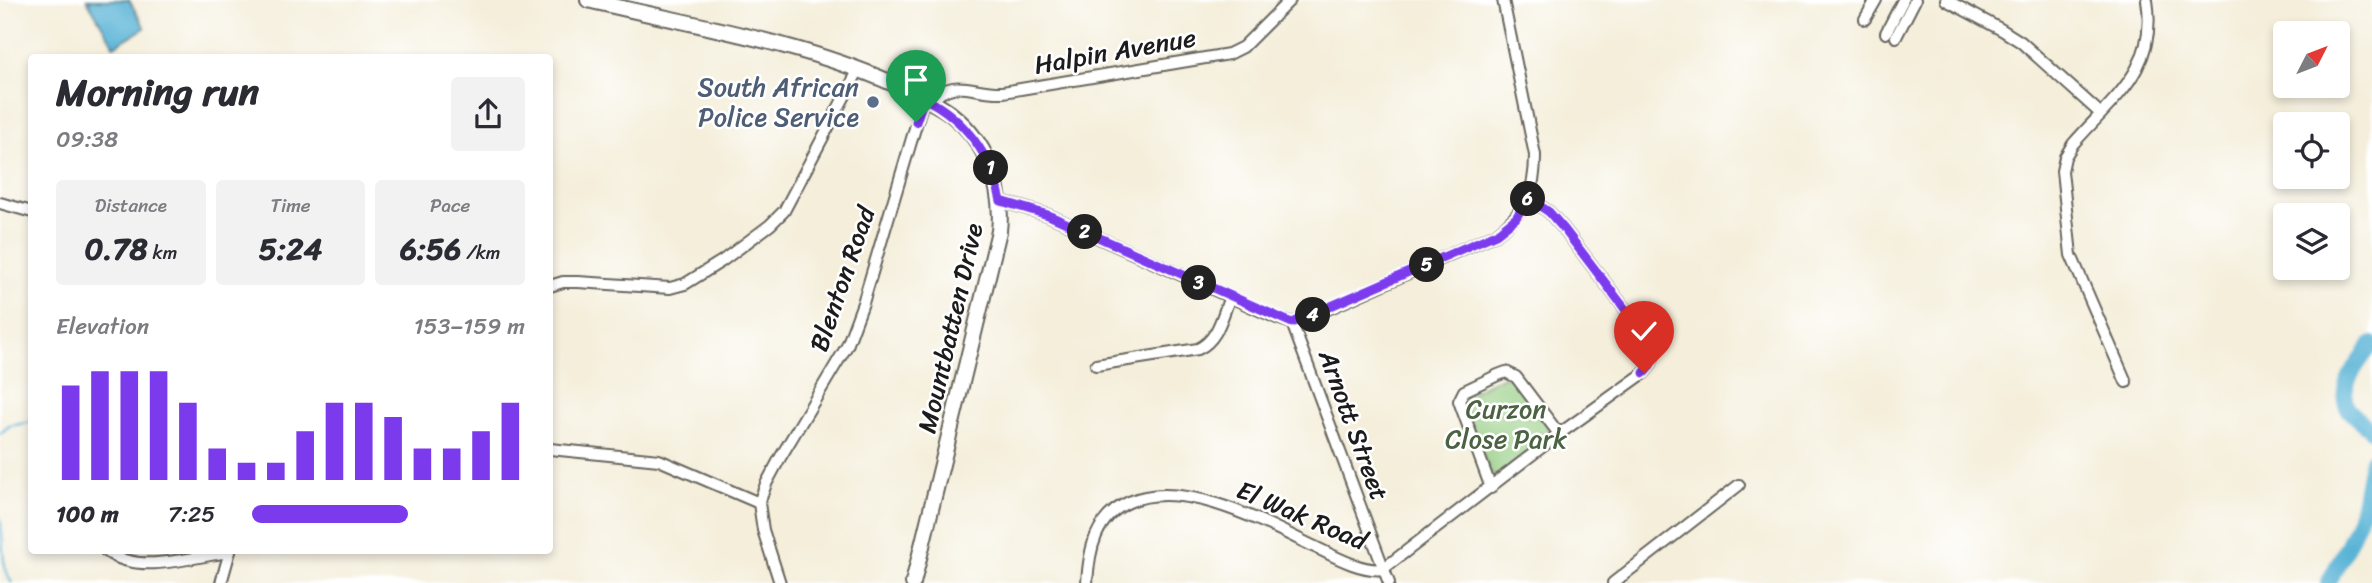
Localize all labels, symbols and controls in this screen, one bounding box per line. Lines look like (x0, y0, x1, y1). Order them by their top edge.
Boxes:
street label: Halpin Avenue (1030, 14, 1200, 88)
north arrow (2273, 21, 2350, 98)
map controls (2273, 21, 2350, 280)
pin (886, 50, 946, 122)
text: Morning run (56, 59, 259, 126)
icon: arrive (897, 61, 935, 99)
place label: South African Police Service (697, 64, 859, 140)
button: share (451, 77, 525, 151)
marker: South African Police Service (865, 94, 881, 110)
button: locate (2273, 112, 2350, 189)
text: 09:38 (56, 119, 118, 160)
pin: 1 (974, 150, 1009, 186)
text: 1 (986, 151, 995, 184)
pin: 6 (1510, 182, 1546, 216)
text: 6 (1522, 182, 1533, 215)
text: Distance (95, 189, 167, 222)
text: Time (270, 189, 311, 222)
text: Pace (430, 189, 470, 222)
street label: Blenton Road (796, 198, 889, 358)
button: layers (2273, 203, 2350, 280)
pin: 2 (1068, 215, 1102, 250)
text: 2 (1079, 215, 1090, 248)
street label: Mountbatten Drive (903, 218, 997, 438)
text: 0.78 (84, 222, 148, 276)
text: 5:24 (259, 222, 322, 276)
text: 6:56 (400, 222, 461, 276)
text: km (148, 236, 177, 269)
text: /km (461, 236, 500, 269)
pin: 5 (1410, 247, 1444, 282)
text: 5 (1421, 248, 1432, 281)
pin: 3 (1182, 266, 1216, 300)
text: 3 (1193, 266, 1204, 299)
pin: 4 (1296, 298, 1330, 332)
text: 4 (1307, 298, 1318, 331)
pin (1614, 301, 1674, 373)
text: Elevation (56, 306, 149, 347)
text: 153–159 m (414, 306, 525, 347)
icon: check (1625, 312, 1663, 350)
street label: Arnott Street (1305, 342, 1403, 507)
park label: Curzon Close Park (1445, 386, 1567, 462)
street label: El Wak Road (1229, 467, 1377, 564)
text: 100 m (56, 494, 119, 535)
text: 7:25 (168, 494, 215, 535)

